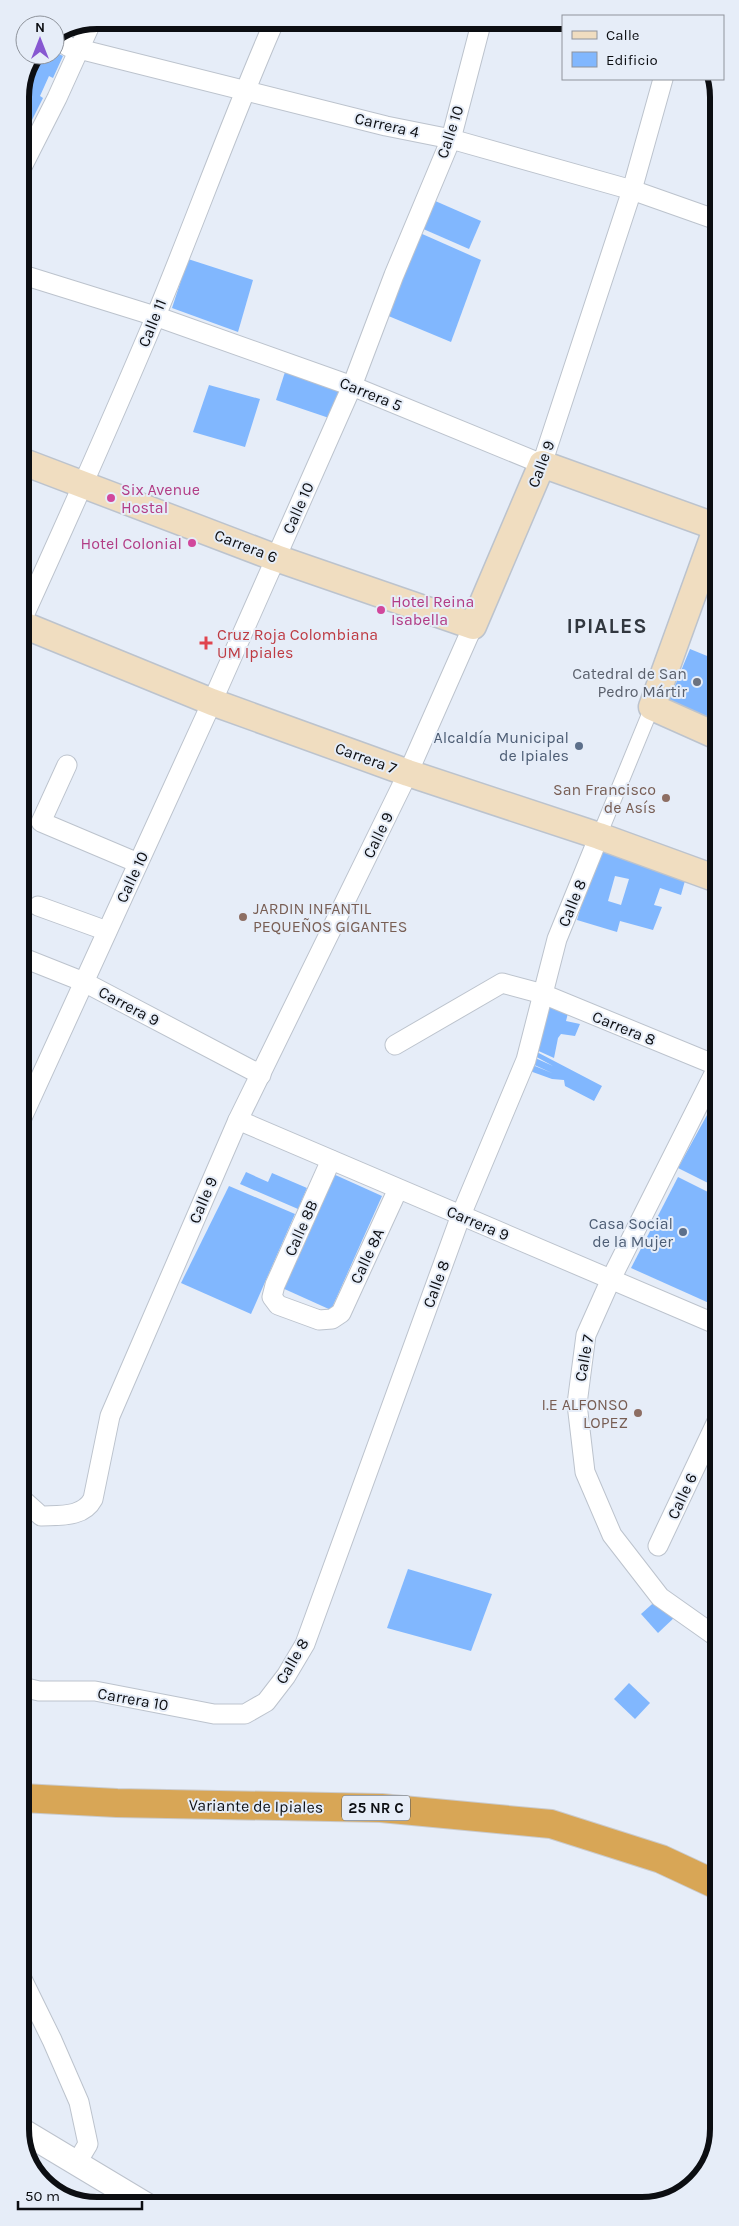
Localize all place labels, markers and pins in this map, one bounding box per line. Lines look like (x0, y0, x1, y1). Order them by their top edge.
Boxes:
place label: Six Avenue Hostal (121, 480, 200, 517)
marker: Six Avenue Hostal (105, 492, 117, 504)
place label: Hotel Colonial (81, 534, 182, 553)
marker: Hotel Colonial (186, 537, 198, 549)
place label: Hotel Reina Isabella (391, 592, 474, 629)
marker: Hotel Reina Isabella (375, 604, 387, 616)
place label: Cruz Roja Colombiana UM Ipiales (217, 625, 378, 662)
marker: Cruz Roja Colombiana UM Ipiales (199, 636, 213, 650)
place label: Catedral de San Pedro Mártir (572, 664, 687, 701)
marker: Catedral de San Pedro Mártir (691, 676, 703, 688)
place label: Alcaldía Municipal de Ipiales (434, 728, 569, 765)
marker: Alcaldía Municipal de Ipiales (573, 740, 585, 752)
place label: San Francisco de Asís (553, 780, 656, 817)
marker: San Francisco de Asís (660, 792, 672, 804)
place label: JARDIN INFANTIL PEQUEÑOS GIGANTES (253, 899, 407, 936)
marker: JARDIN INFANTIL PEQUEÑOS GIGANTES (237, 911, 249, 923)
place label: Casa Social de la Mujer (589, 1214, 673, 1251)
marker: Casa Social de la Mujer (677, 1226, 689, 1238)
place label: I.E ALFONSO LOPEZ (542, 1395, 628, 1432)
marker: I.E ALFONSO LOPEZ (632, 1407, 644, 1419)

